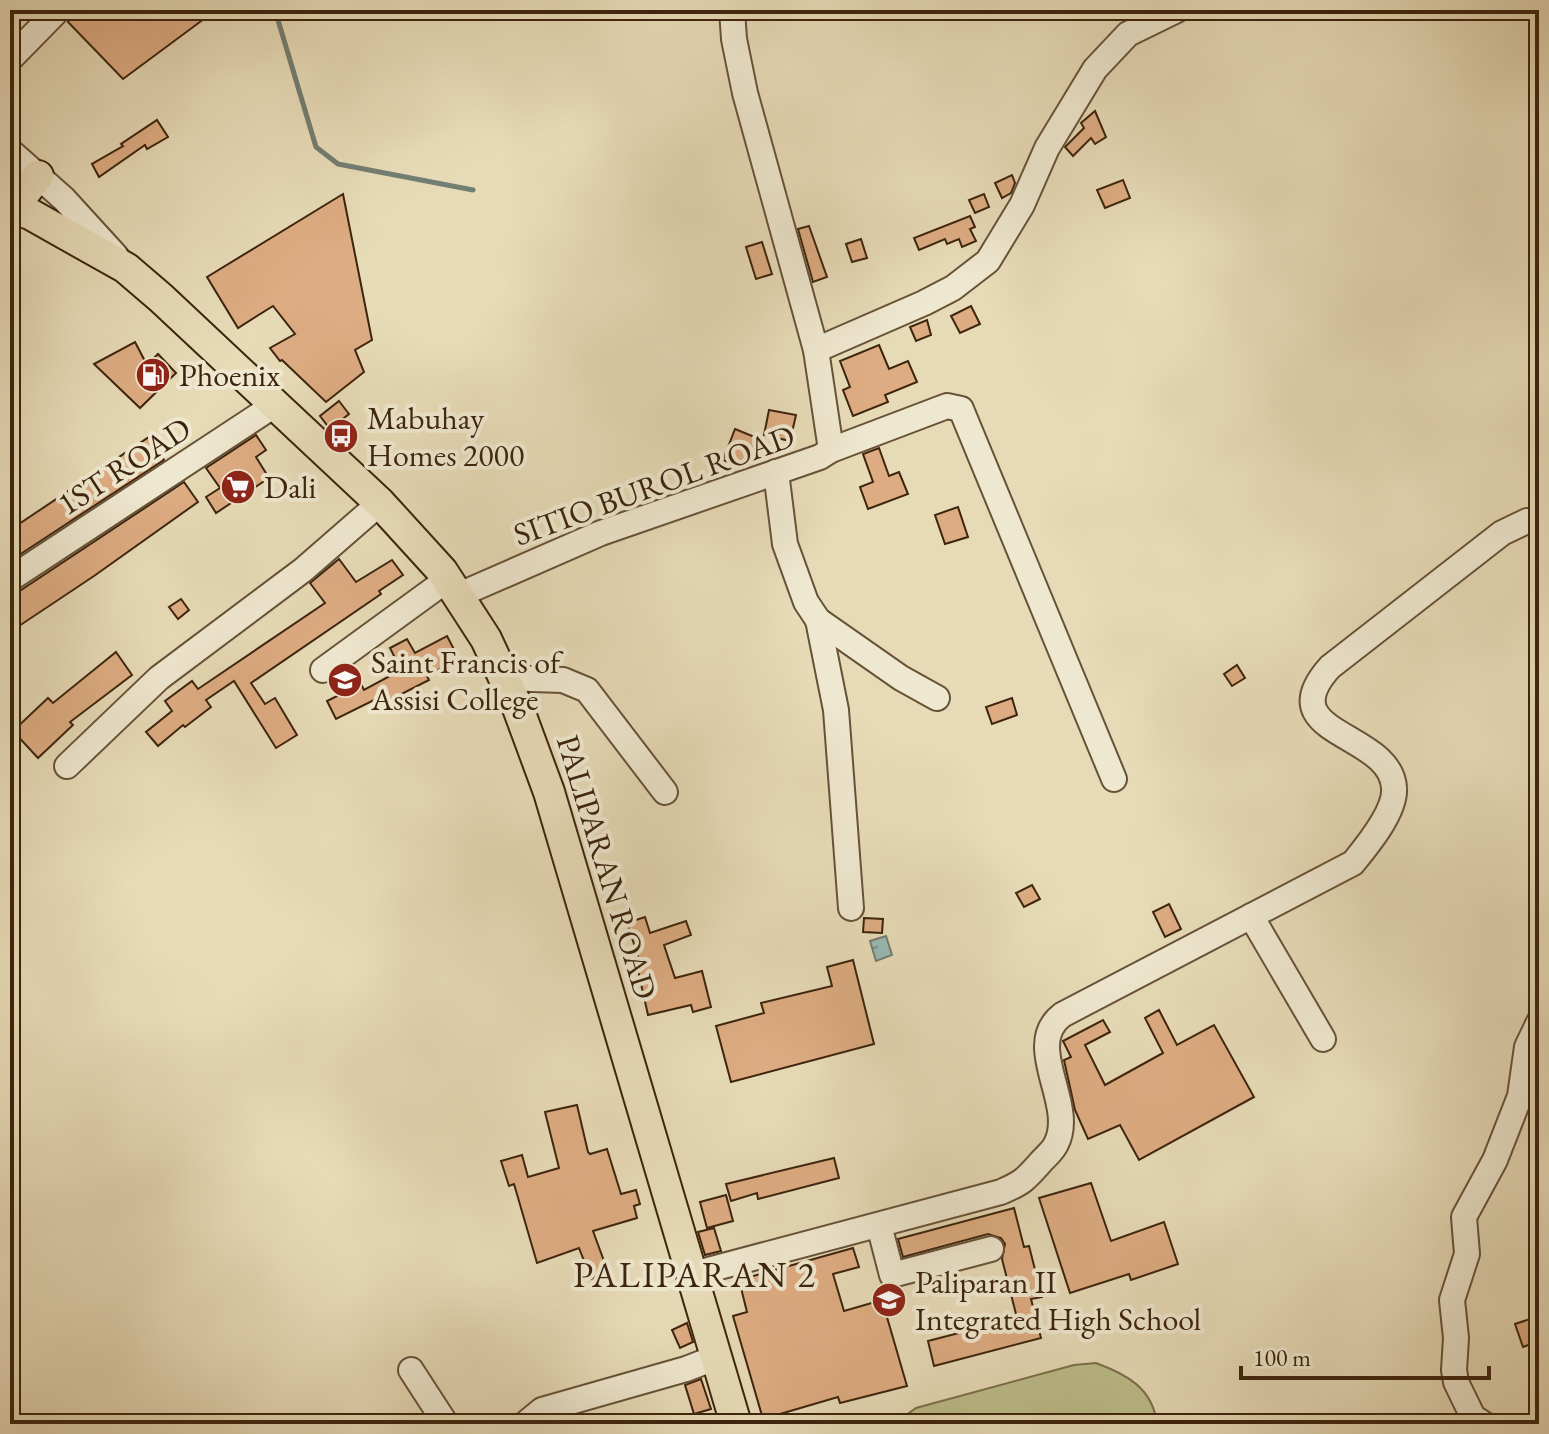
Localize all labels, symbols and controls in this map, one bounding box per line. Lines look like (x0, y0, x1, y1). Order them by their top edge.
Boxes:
place label: Phoenix (179, 354, 280, 396)
fuel station icon: Phoenix (134, 356, 172, 394)
place label: Mabuhay Homes 2000 (367, 397, 524, 476)
street label: 1ST ROAD (49, 407, 199, 525)
street label: SITIO BUROL ROAD (508, 415, 800, 555)
bus stop icon: Mabuhay Homes 2000 (322, 417, 360, 455)
place label: Dali (264, 466, 317, 508)
supermarket icon: Dali (219, 468, 257, 506)
place label: Saint Francis of Assisi College (370, 641, 564, 720)
school or university icon: Saint Francis of Assisi College (326, 661, 364, 699)
street label: PALIPARAN ROAD (547, 730, 667, 1004)
district label: PALIPARAN 2 (573, 1251, 817, 1298)
place label: Paliparan II Integrated High School (915, 1261, 1202, 1340)
school or university icon: Paliparan II Integrated High School (870, 1281, 908, 1319)
scale bar (1241, 1330, 1489, 1380)
text: 100 m (1253, 1342, 1311, 1373)

